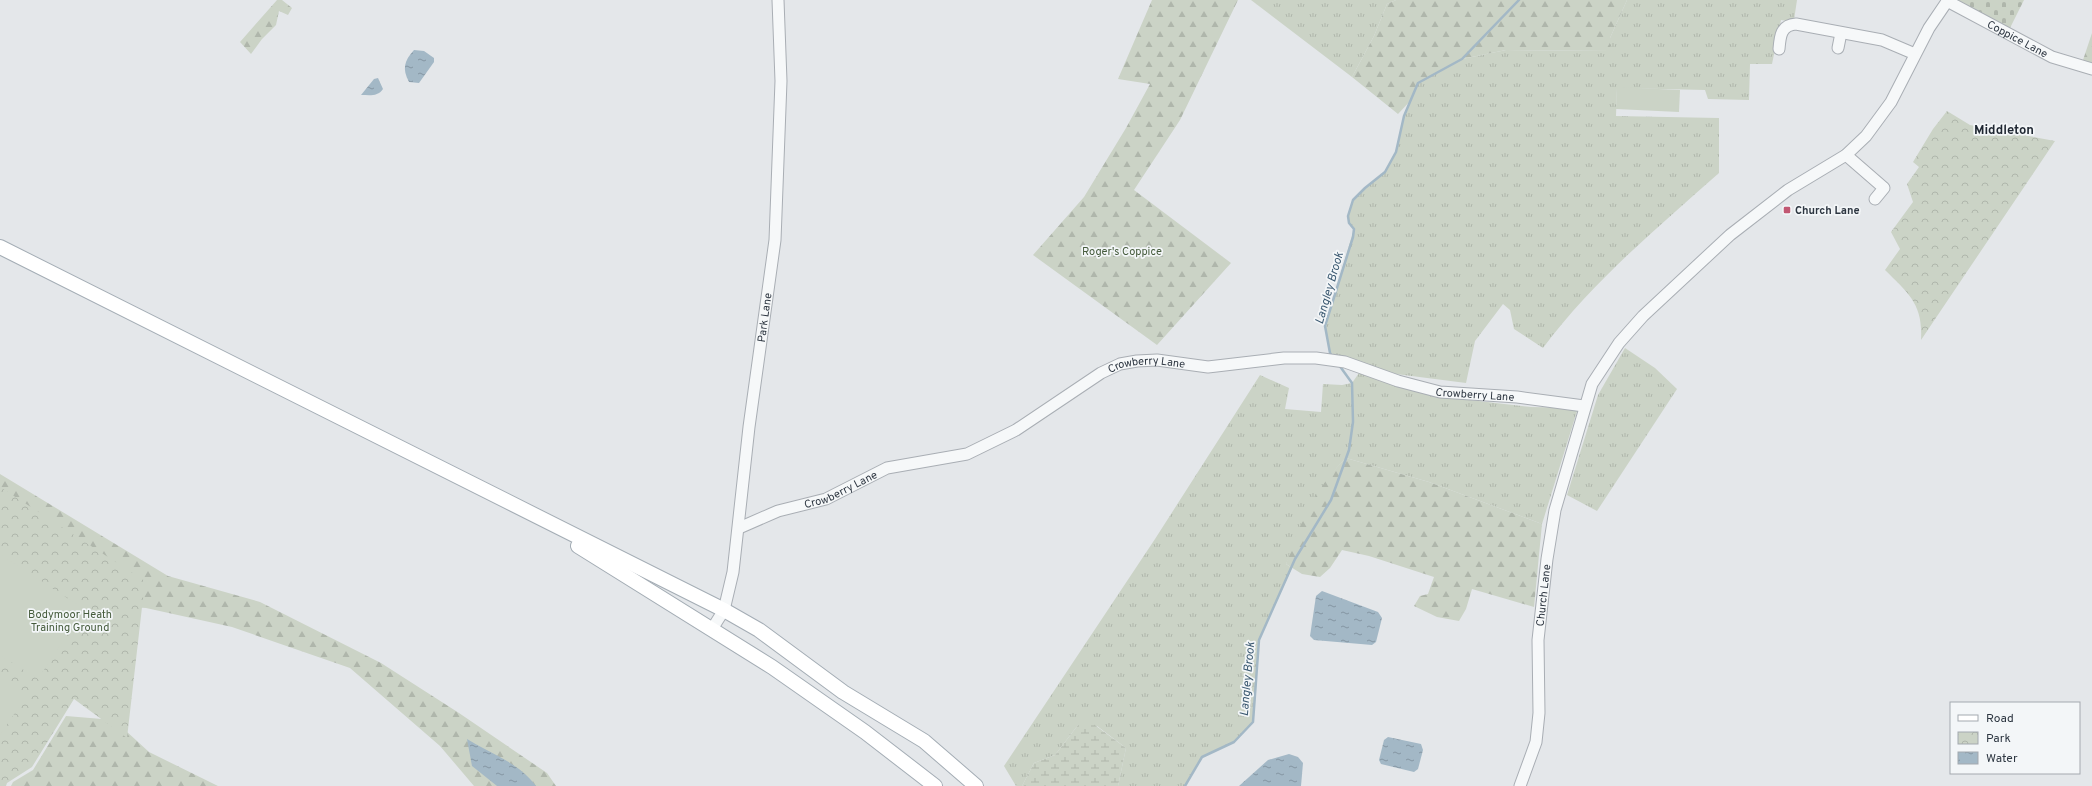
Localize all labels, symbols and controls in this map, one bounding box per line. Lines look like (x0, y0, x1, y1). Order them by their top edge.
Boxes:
street label: Coppice Lane (1984, 18, 2050, 61)
district label: Middleton (1974, 123, 2034, 139)
place label: Church Lane (1795, 204, 1860, 218)
marker: Church Lane (1782, 205, 1792, 215)
park label: Roger's Coppice (1082, 245, 1162, 259)
water label: Langley Brook (1312, 249, 1348, 326)
street label: Park Lane (755, 292, 776, 343)
street label: Crowberry Lane (1106, 354, 1186, 377)
street label: Crowberry Lane (1434, 385, 1515, 405)
street label: Crowberry Lane (803, 468, 880, 512)
street label: Church Lane (1534, 564, 1554, 627)
park label: Bodymoor Heath Training Ground (28, 608, 112, 635)
water label: Langley Brook (1237, 640, 1259, 717)
legend (1950, 702, 2080, 774)
text: Road (1986, 711, 2014, 727)
text: Park (1986, 731, 2011, 747)
text: Water (1986, 751, 2018, 767)

